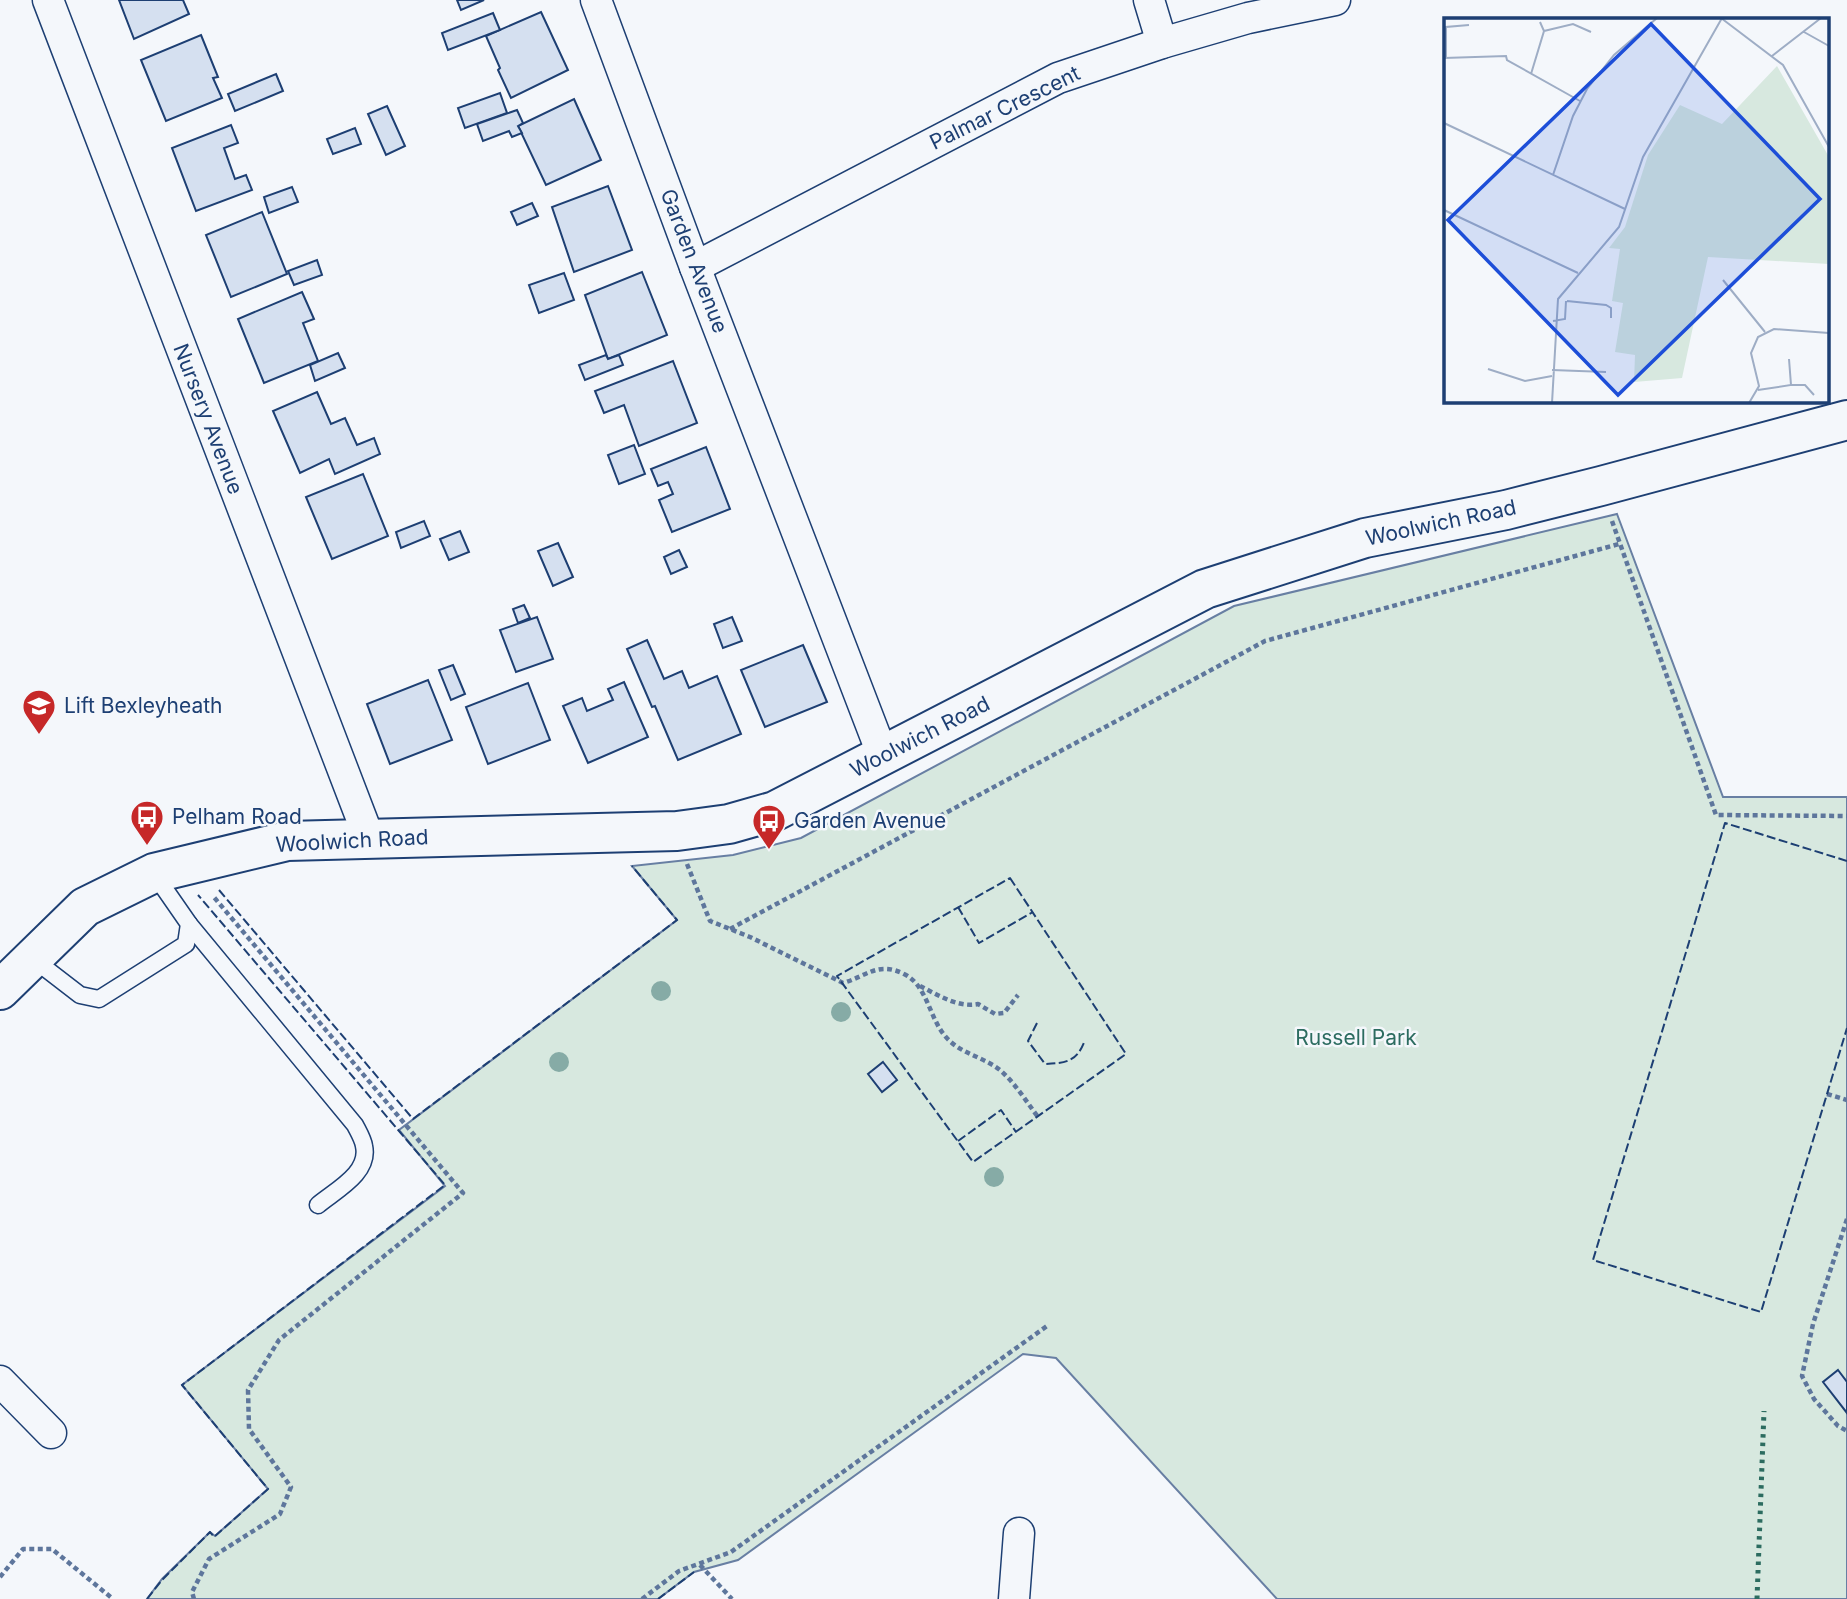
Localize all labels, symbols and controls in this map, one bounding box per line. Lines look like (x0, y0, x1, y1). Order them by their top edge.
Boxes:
inset map (1444, 18, 1829, 402)
street label: Palmar Crescent (926, 60, 1084, 155)
street label: Garden Avenue (656, 185, 733, 336)
street label: Nursery Avenue (168, 340, 249, 498)
street label: Woolwich Road (1363, 494, 1518, 551)
school or university icon: Lift Bexleyheath (20, 687, 58, 736)
street label: Woolwich Road (846, 691, 994, 782)
place label: Lift Bexleyheath (64, 693, 223, 718)
bus stop icon: Pelham Road (128, 798, 166, 847)
bus stop icon: Garden Avenue (750, 802, 788, 851)
place label: Pelham Road (172, 804, 302, 829)
place label: Garden Avenue (794, 808, 946, 833)
street label: Woolwich Road (275, 824, 429, 857)
park label: Russell Park (1295, 1025, 1417, 1050)

